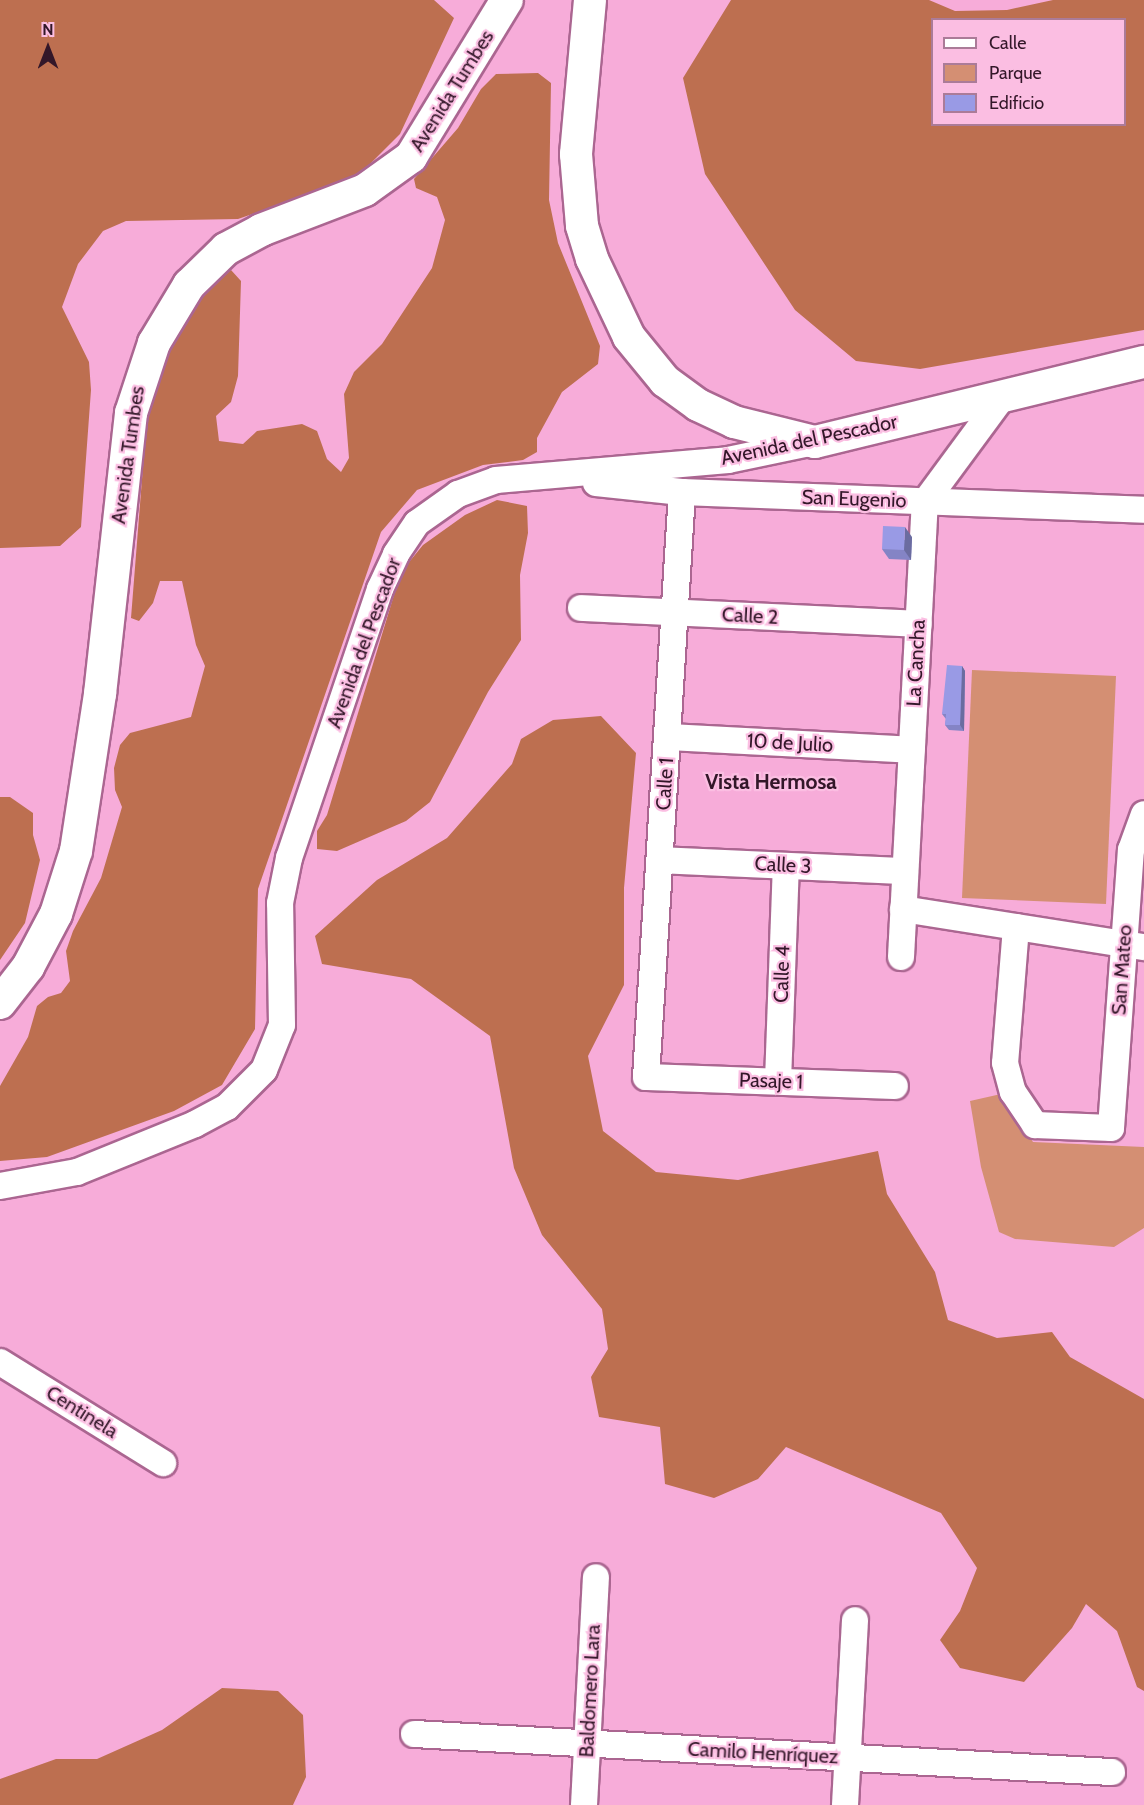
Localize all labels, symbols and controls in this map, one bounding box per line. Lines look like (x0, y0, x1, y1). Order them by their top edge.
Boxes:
north arrow (18, 18, 78, 78)
legend (931, 18, 1126, 126)
text: N (42, 20, 54, 39)
street label: Avenida Tumbes (405, 26, 499, 156)
text: Calle (989, 32, 1026, 54)
text: Parque (989, 62, 1042, 84)
text: Edificio (989, 92, 1044, 114)
street label: Avenida Tumbes (106, 385, 150, 525)
street label: Avenida del Pescador (719, 410, 899, 470)
street label: San Eugenio (801, 485, 907, 513)
street label: Avenida del Pescador (322, 555, 406, 731)
street label: Calle 2 (721, 603, 779, 629)
street label: La Cancha (902, 619, 930, 707)
street label: 10 de Julio (746, 729, 834, 757)
street label: Calle 1 (651, 757, 679, 811)
district label: Vista Hermosa (705, 769, 837, 795)
street label: Calle 3 (754, 852, 812, 878)
street label: San Mateo (1107, 924, 1137, 1016)
street label: Calle 4 (769, 945, 795, 1003)
street label: Pasaje 1 (739, 1068, 803, 1094)
street label: Centinela (42, 1381, 122, 1443)
street label: Baldomero Lara (575, 1624, 605, 1758)
street label: Camilo Henríquez (687, 1737, 839, 1769)

